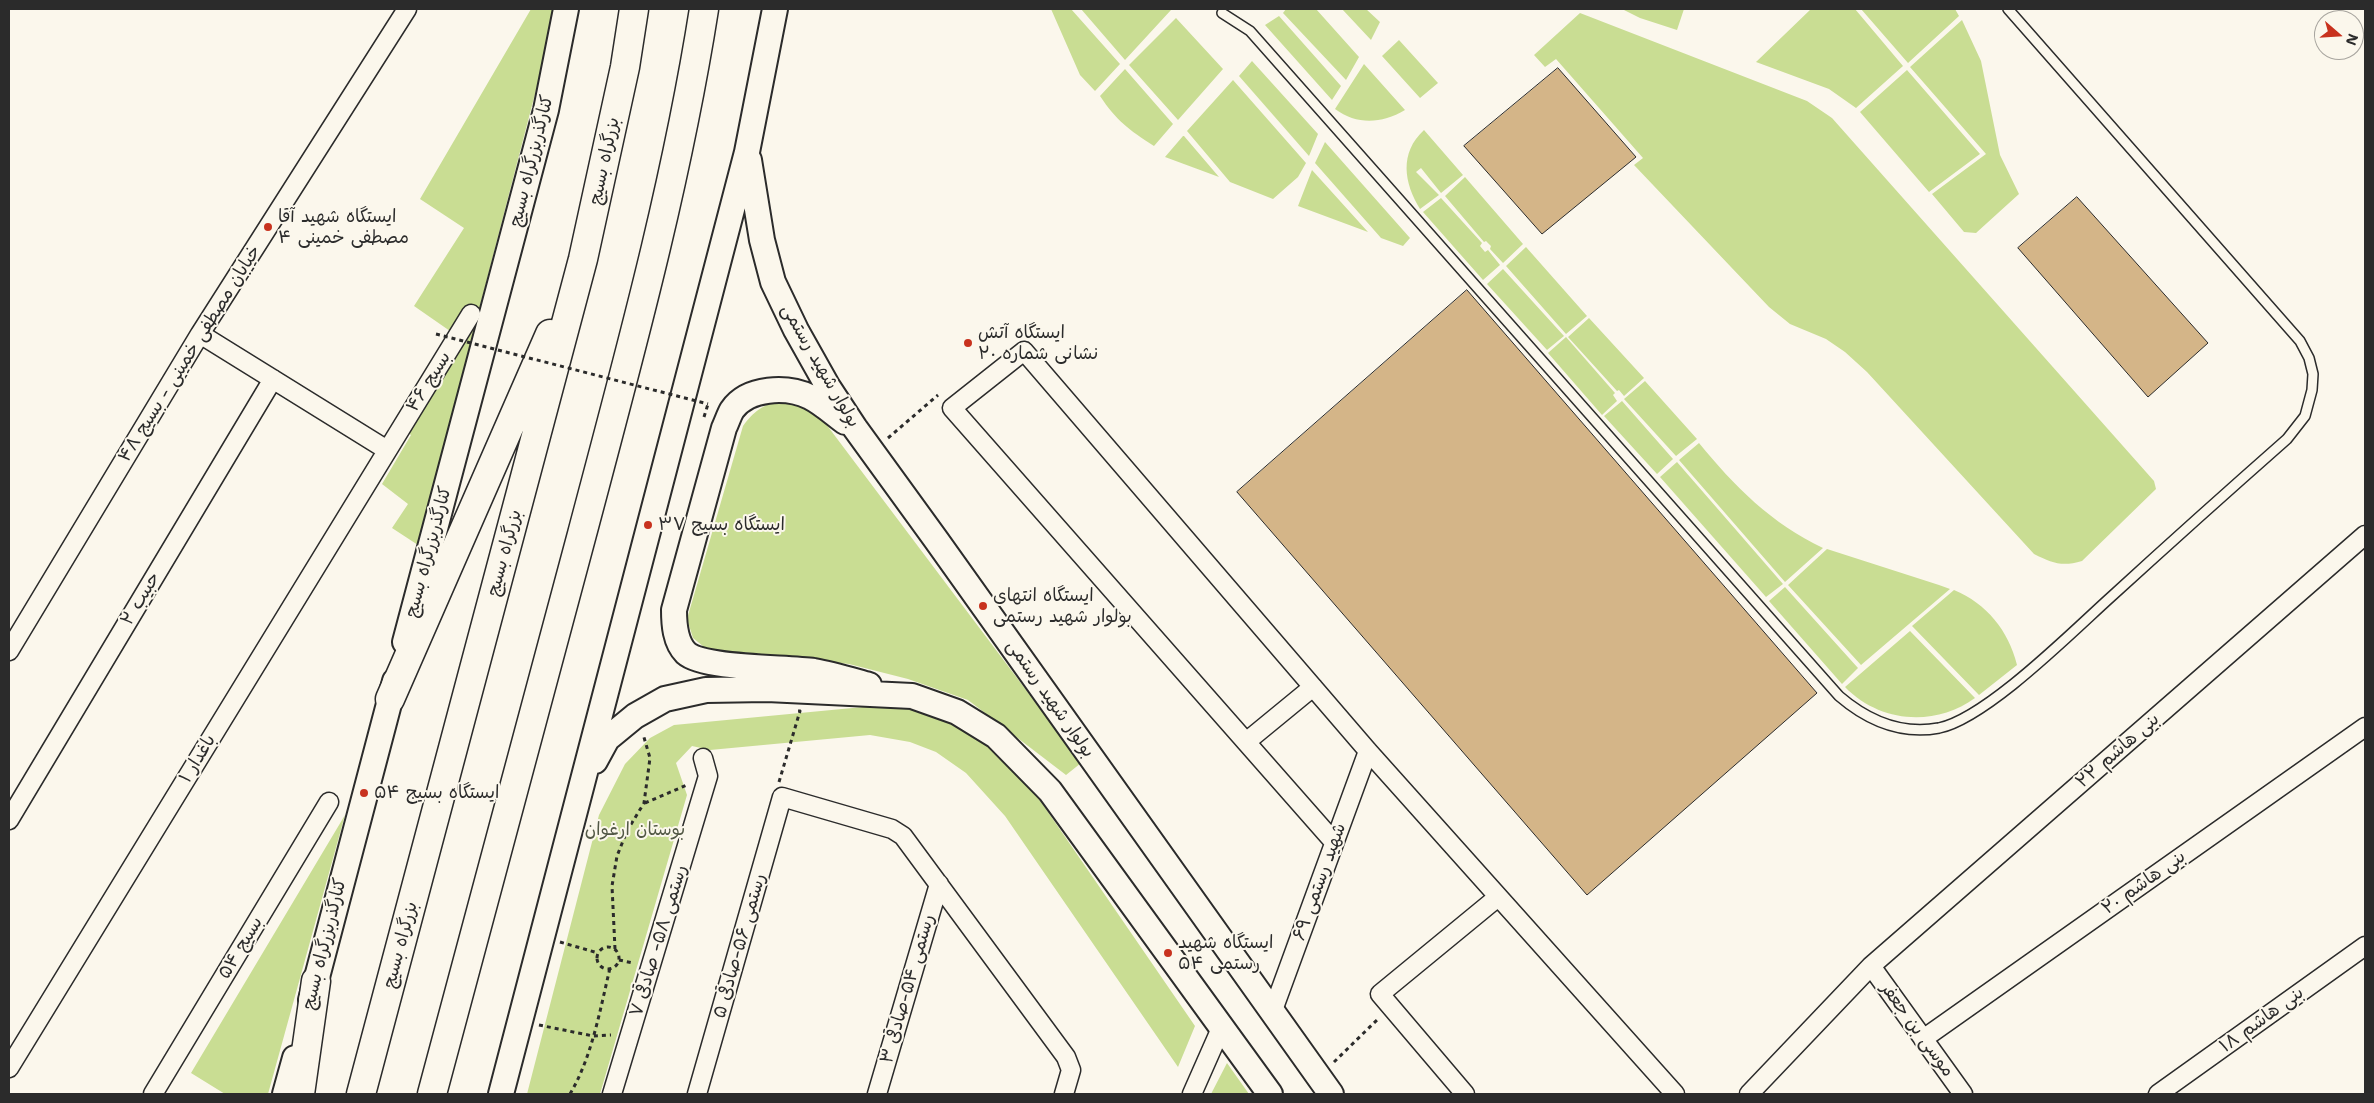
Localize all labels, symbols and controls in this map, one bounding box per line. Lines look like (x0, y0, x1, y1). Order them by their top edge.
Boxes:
north arrow (2314, 10, 2364, 60)
text: N (2342, 31, 2363, 48)
street label: کنارگذربزرگراه بسیج (505, 93, 559, 229)
street label: بزرگراه بسیج (585, 115, 625, 207)
place label: ایستگاه شهید آقا مصطفی خمینی ۴ (278, 206, 409, 248)
marker: ایستگاه شهید آقا مصطفی خمینی ۴ (262, 221, 274, 233)
street label: خیابان مصطفی خمینی - بسیج ۴۸ (114, 241, 266, 467)
street label: بولوار شهید رستمی (776, 300, 864, 432)
place label: ایستگاه آتش نشانی شماره ۲۰ (978, 322, 1098, 364)
marker: ایستگاه آتش نشانی شماره ۲۰ (962, 337, 974, 349)
street label: بسیج ۴۶ (402, 348, 456, 416)
street label: کنارگذربزرگراه بسیج (401, 484, 457, 620)
street label: بزرگراه بسیج (483, 507, 527, 599)
place label: ایستگاه بسیج ۳۷ (658, 514, 785, 536)
marker: ایستگاه بسیج ۳۷ (642, 519, 654, 531)
street label: حبیب ۲ (117, 568, 165, 630)
place label: ایستگاه انتهای بولوار شهید رستمی (993, 585, 1132, 628)
marker: ایستگاه انتهای بولوار شهید رستمی (977, 600, 989, 612)
street label: بولوار شهید رستمی (1001, 636, 1099, 762)
street label: بنی هاشم ۲۲ (2072, 709, 2164, 793)
street label: باغدار ۱ (175, 731, 221, 787)
place label: ایستگاه بسیج ۵۴ (374, 782, 499, 804)
marker: ایستگاه بسیج ۵۴ (358, 787, 370, 799)
park label: بوستان ارغوان (585, 819, 685, 841)
street label: شهید رستمی ۶۹ (1289, 820, 1351, 944)
street label: بنی هاشم ۲۰ (2098, 846, 2190, 920)
street label: رستمی ۵۸- صادقی ۷ (626, 862, 692, 1020)
street label: رستمی ۵۶-صادقی ۵ (709, 871, 771, 1021)
street label: کنارگذربزرگراه بسیج (298, 876, 352, 1012)
street label: بزرگراه بسیج (379, 899, 423, 991)
street label: رستمی ۵۴-صادقی ۳ (876, 912, 940, 1066)
street label: بسیج ۵۴ (214, 913, 268, 983)
place label: ایستگاه شهید رستمی ۵۴ (1178, 932, 1274, 974)
marker: ایستگاه شهید رستمی ۵۴ (1162, 947, 1174, 959)
street label: موسی بن جعفر (1876, 979, 1958, 1081)
street label: بنی هاشم ۱۸ (2216, 982, 2308, 1058)

